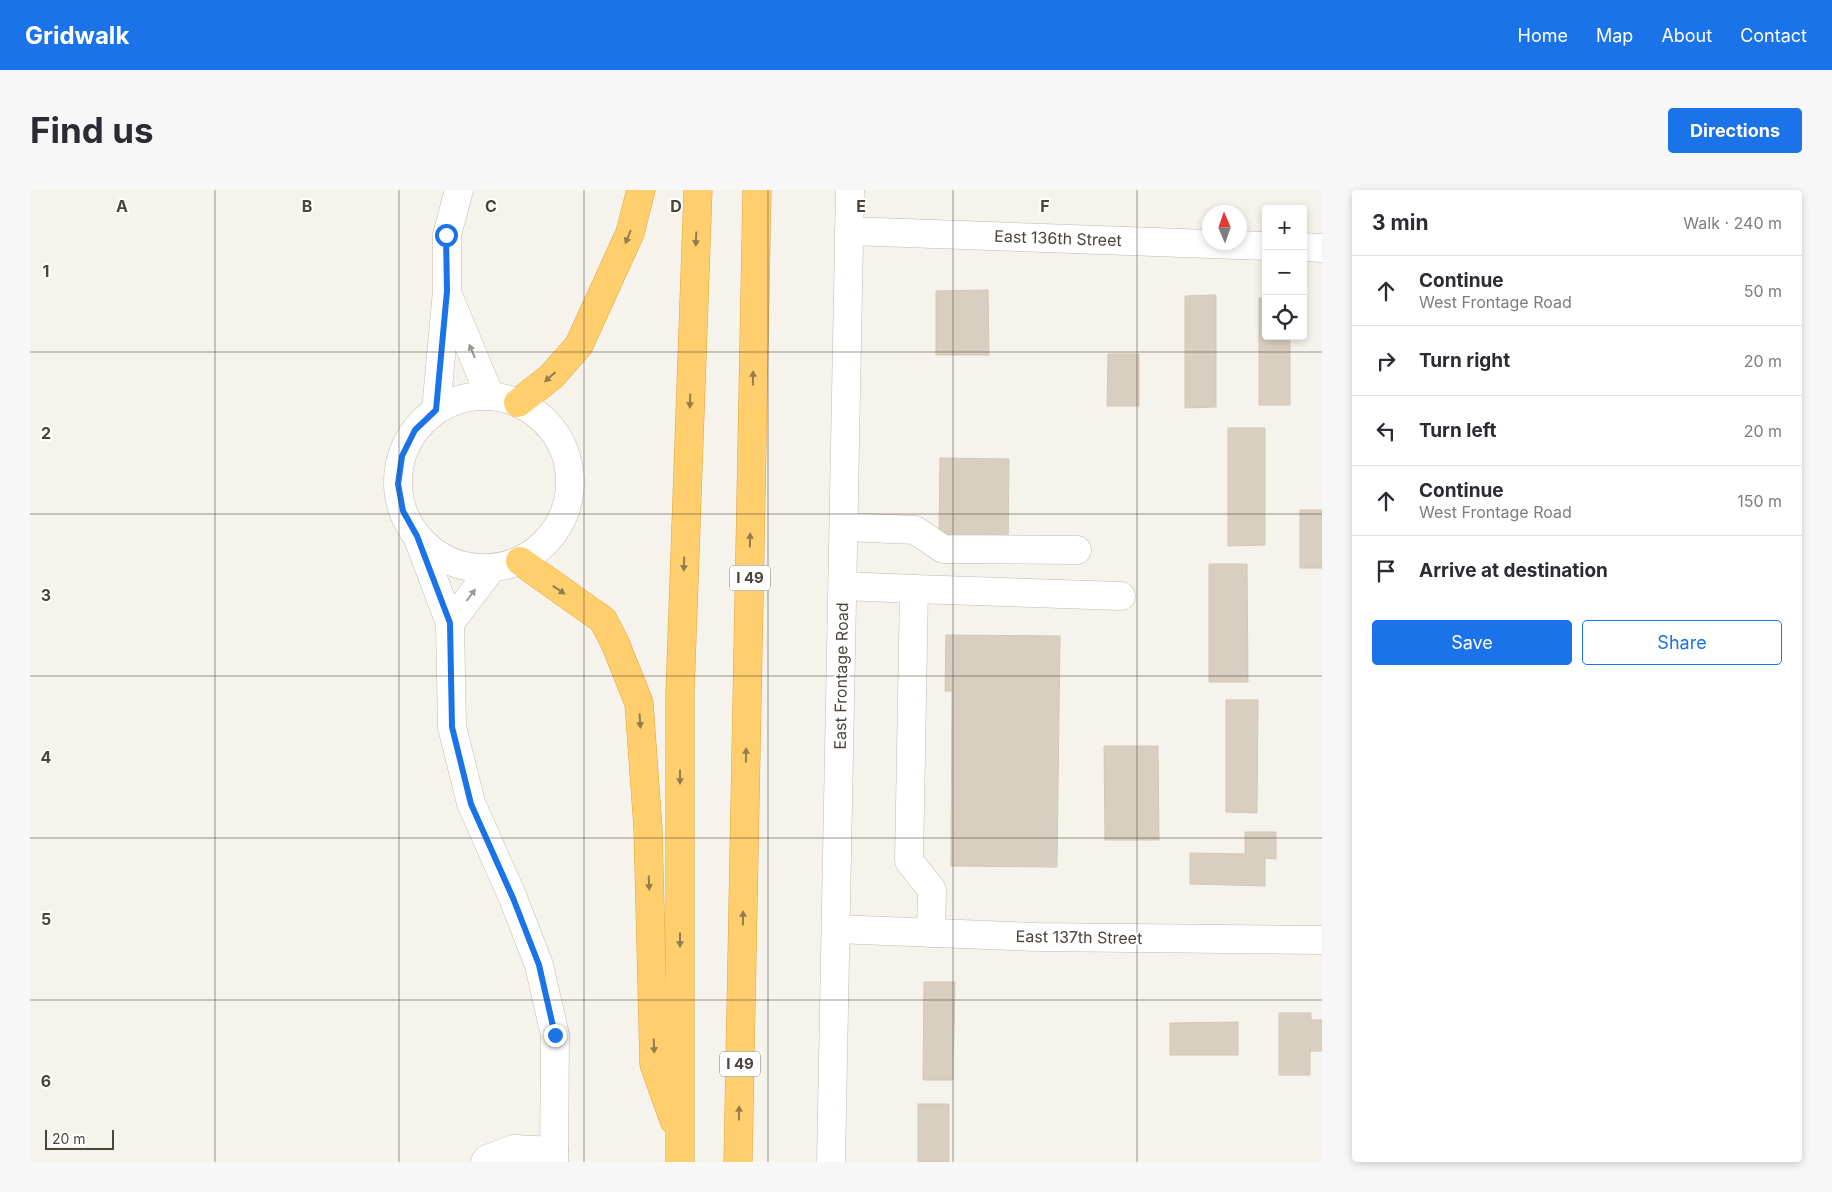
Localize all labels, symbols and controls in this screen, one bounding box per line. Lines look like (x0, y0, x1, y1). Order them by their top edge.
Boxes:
text: Gridwalk (25, 21, 129, 50)
text: Home (1518, 25, 1568, 46)
text: Map (1596, 25, 1633, 46)
text: About (1661, 25, 1712, 46)
text: Contact (1740, 25, 1807, 46)
button: Directions (1668, 108, 1802, 153)
text: Find us (30, 109, 154, 151)
text: A (116, 196, 128, 216)
text: B (302, 196, 312, 216)
text: C (485, 196, 497, 216)
text: D (670, 196, 682, 216)
text: E (856, 196, 866, 216)
text: F (1040, 196, 1050, 216)
north arrow (1202, 205, 1247, 250)
map controls (1262, 205, 1307, 340)
button: + (1262, 205, 1307, 250)
text: 3 min (1372, 210, 1428, 235)
text: Walk · 240 m (1683, 213, 1782, 233)
route start (435, 224, 458, 247)
street label: East 136th Street (994, 226, 1122, 250)
one-way arrow (624, 230, 632, 244)
one-way arrow (692, 231, 700, 247)
button: − (1262, 250, 1307, 295)
text: 1 (43, 261, 49, 281)
text: Continue (1419, 269, 1504, 292)
icon: ahead (1372, 277, 1400, 305)
text: 50 m (1744, 281, 1782, 301)
text: West Frontage Road (1419, 292, 1572, 312)
button: locate (1262, 295, 1307, 340)
one-way arrow (467, 344, 475, 358)
icon: right (1372, 347, 1400, 375)
text: Turn right (1419, 349, 1510, 372)
text: 20 m (1744, 351, 1782, 371)
one-way arrow (750, 370, 758, 386)
one-way arrow (544, 371, 556, 383)
one-way arrow (686, 393, 694, 409)
icon: left (1372, 417, 1400, 445)
text: Turn left (1419, 419, 1497, 442)
text: 20 m (1744, 421, 1782, 441)
text: 2 (41, 423, 51, 443)
text: Continue (1419, 479, 1504, 502)
icon: ahead (1372, 487, 1400, 515)
text: 150 m (1737, 491, 1782, 511)
text: West Frontage Road (1419, 502, 1572, 522)
one-way arrow (746, 532, 754, 548)
one-way arrow (680, 556, 688, 572)
icon: arrive (1372, 557, 1400, 585)
text: Arrive at destination (1419, 559, 1608, 582)
road number: I 49 (730, 566, 770, 590)
text: 3 (41, 585, 51, 605)
one-way arrow (552, 585, 566, 594)
one-way arrow (466, 589, 477, 602)
street label: East Frontage Road (830, 602, 852, 750)
button: Save (1372, 620, 1572, 665)
button: Share (1582, 620, 1782, 665)
one-way arrow (637, 713, 645, 729)
text: 4 (41, 747, 52, 767)
one-way arrow (742, 747, 750, 763)
one-way arrow (676, 769, 684, 785)
one-way arrow (646, 876, 654, 892)
text: 5 (41, 909, 51, 929)
one-way arrow (739, 909, 747, 925)
street label: East 137th Street (1016, 926, 1142, 948)
one-way arrow (676, 932, 684, 948)
route end (544, 1024, 567, 1047)
one-way arrow (650, 1038, 658, 1054)
road number: I 49 (720, 1052, 760, 1076)
text: 6 (41, 1071, 51, 1091)
one-way arrow (735, 1105, 743, 1121)
scale bar (45, 1127, 114, 1150)
text: 20 m (52, 1130, 86, 1147)

